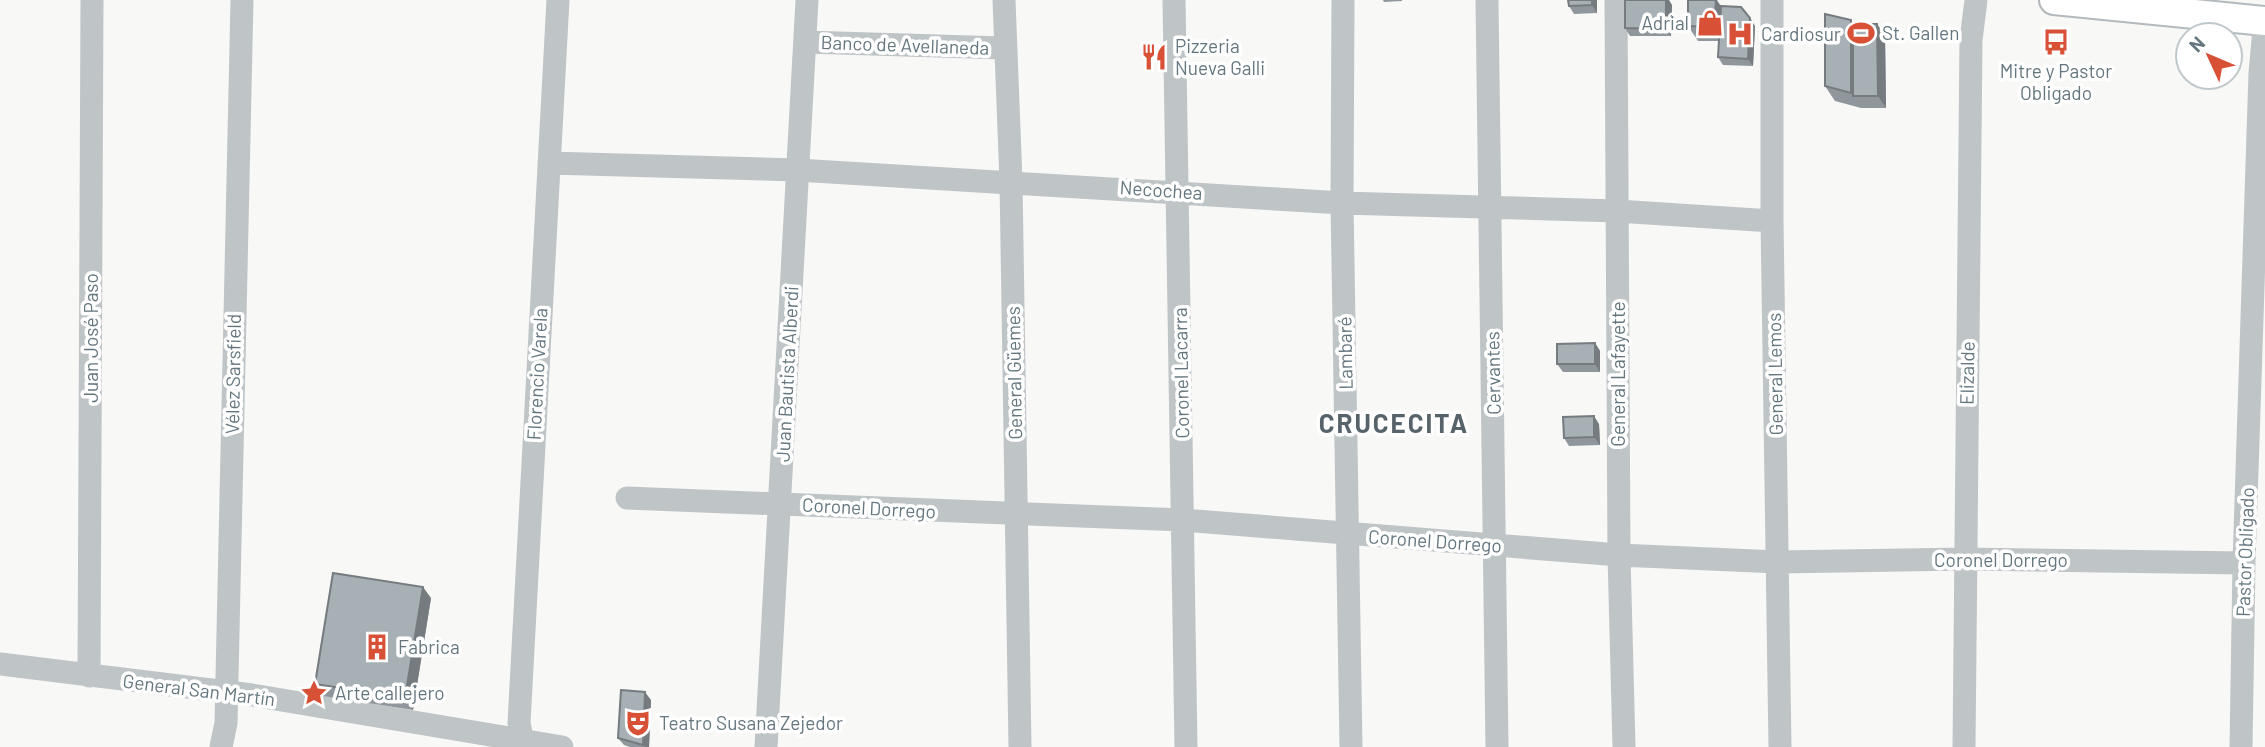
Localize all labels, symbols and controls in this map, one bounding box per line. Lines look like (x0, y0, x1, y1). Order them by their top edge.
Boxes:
shop icon: Adrial (1695, 8, 1725, 38)
place label: Adrial (1641, 11, 1689, 34)
sports icon: St. Gallen (1846, 18, 1876, 48)
hospital icon: Cardiosur (1725, 19, 1755, 49)
place label: St. Gallen (1882, 21, 1959, 44)
north arrow (2174, 21, 2244, 91)
place label: Cardiosur (1761, 22, 1841, 45)
bus stop icon: Mitre y Pastor Obligado (2041, 27, 2071, 57)
street label: Banco de Avellaneda (820, 30, 990, 59)
text: N (2184, 31, 2209, 56)
place label: Pizzeria Nueva Galli (1175, 34, 1265, 79)
restaurant icon: Pizzeria Nueva Galli (1139, 42, 1169, 72)
place label: Mitre y Pastor Obligado (2000, 59, 2112, 104)
street label: Necochea (1119, 175, 1203, 204)
street label: Juan José Paso (79, 273, 102, 403)
street label: Juan Bautista Alberdi (770, 285, 803, 463)
street label: General Lafayette (1606, 301, 1629, 447)
street label: General Güemes (1001, 306, 1026, 440)
street label: Florencio Varela (522, 307, 551, 441)
street label: Coronel Lacarra (1168, 307, 1193, 439)
street label: General Lemos (1762, 312, 1787, 436)
street label: Vélez Sarsfield (220, 314, 245, 434)
street label: Lambaré (1332, 316, 1357, 390)
street label: Cervantes (1480, 331, 1505, 415)
street label: Elizalde (1954, 341, 1979, 405)
district label: CRUCECITA (1319, 407, 1469, 438)
street label: Pastor Obligado (2231, 487, 2258, 617)
street label: Coronel Dorrego (802, 493, 937, 522)
street label: Coronel Dorrego (1367, 524, 1503, 557)
street label: Coronel Dorrego (1934, 548, 2068, 571)
building icon: Fabrica (362, 632, 392, 662)
place label: Fabrica (398, 635, 460, 658)
street label: General San Martín (122, 669, 277, 710)
place icon: Arte callejero (299, 678, 329, 708)
place label: Arte callejero (335, 681, 445, 704)
theatre icon: Teatro Susana Zejedor (623, 708, 653, 738)
place label: Teatro Susana Zejedor (659, 711, 843, 734)

